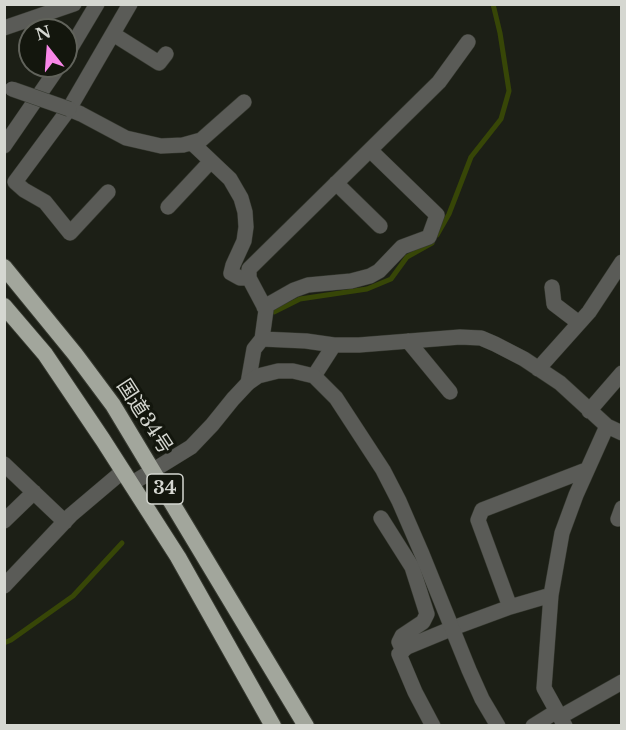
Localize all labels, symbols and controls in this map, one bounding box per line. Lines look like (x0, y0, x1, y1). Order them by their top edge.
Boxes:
north arrow (18, 18, 78, 78)
text: N (33, 21, 53, 44)
street label: 国道34号 (111, 375, 177, 459)
road number: 34 (147, 474, 183, 504)

